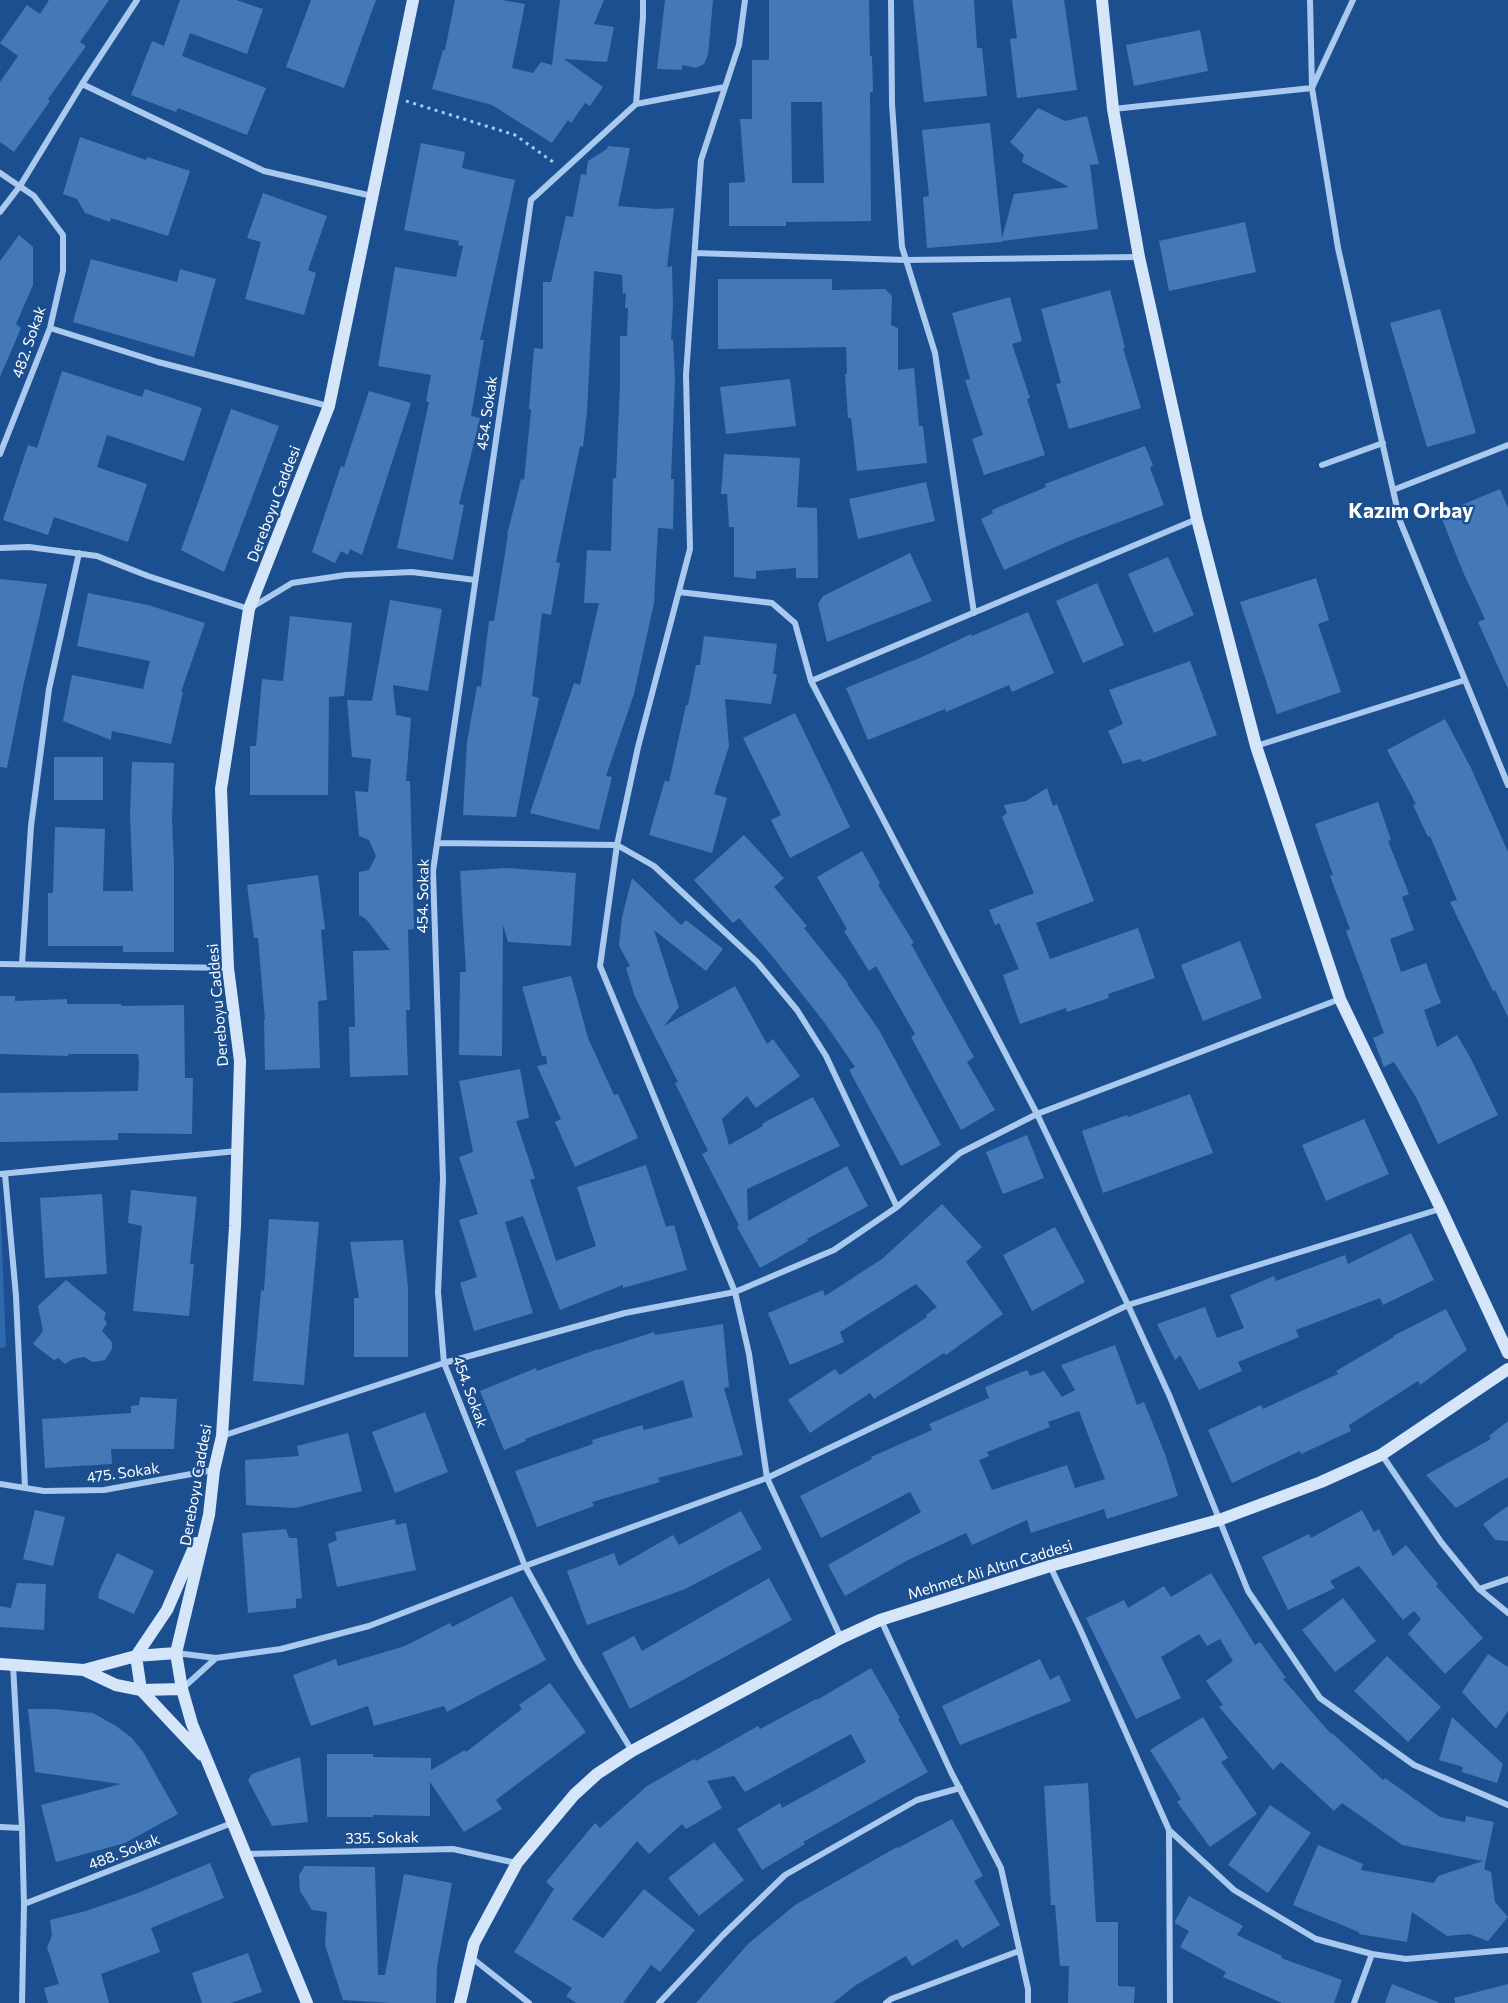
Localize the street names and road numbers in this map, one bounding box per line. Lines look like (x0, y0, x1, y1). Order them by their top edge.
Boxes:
street label: 482. Sokak (8, 304, 50, 380)
street label: 454. Sokak (473, 375, 501, 451)
street label: Dereboyu Caddesi (244, 443, 304, 565)
street label: 454. Sokak (413, 858, 433, 934)
street label: Dereboyu Caddesi (204, 943, 232, 1067)
street label: 454. Sokak (449, 1354, 491, 1430)
street label: Dereboyu Caddesi (176, 1423, 216, 1547)
street label: 475. Sokak (85, 1459, 161, 1487)
street label: Mehmet Ali Altın Caddesi (905, 1536, 1075, 1604)
street label: 335. Sokak (345, 1828, 419, 1848)
street label: 488. Sokak (86, 1830, 162, 1874)

